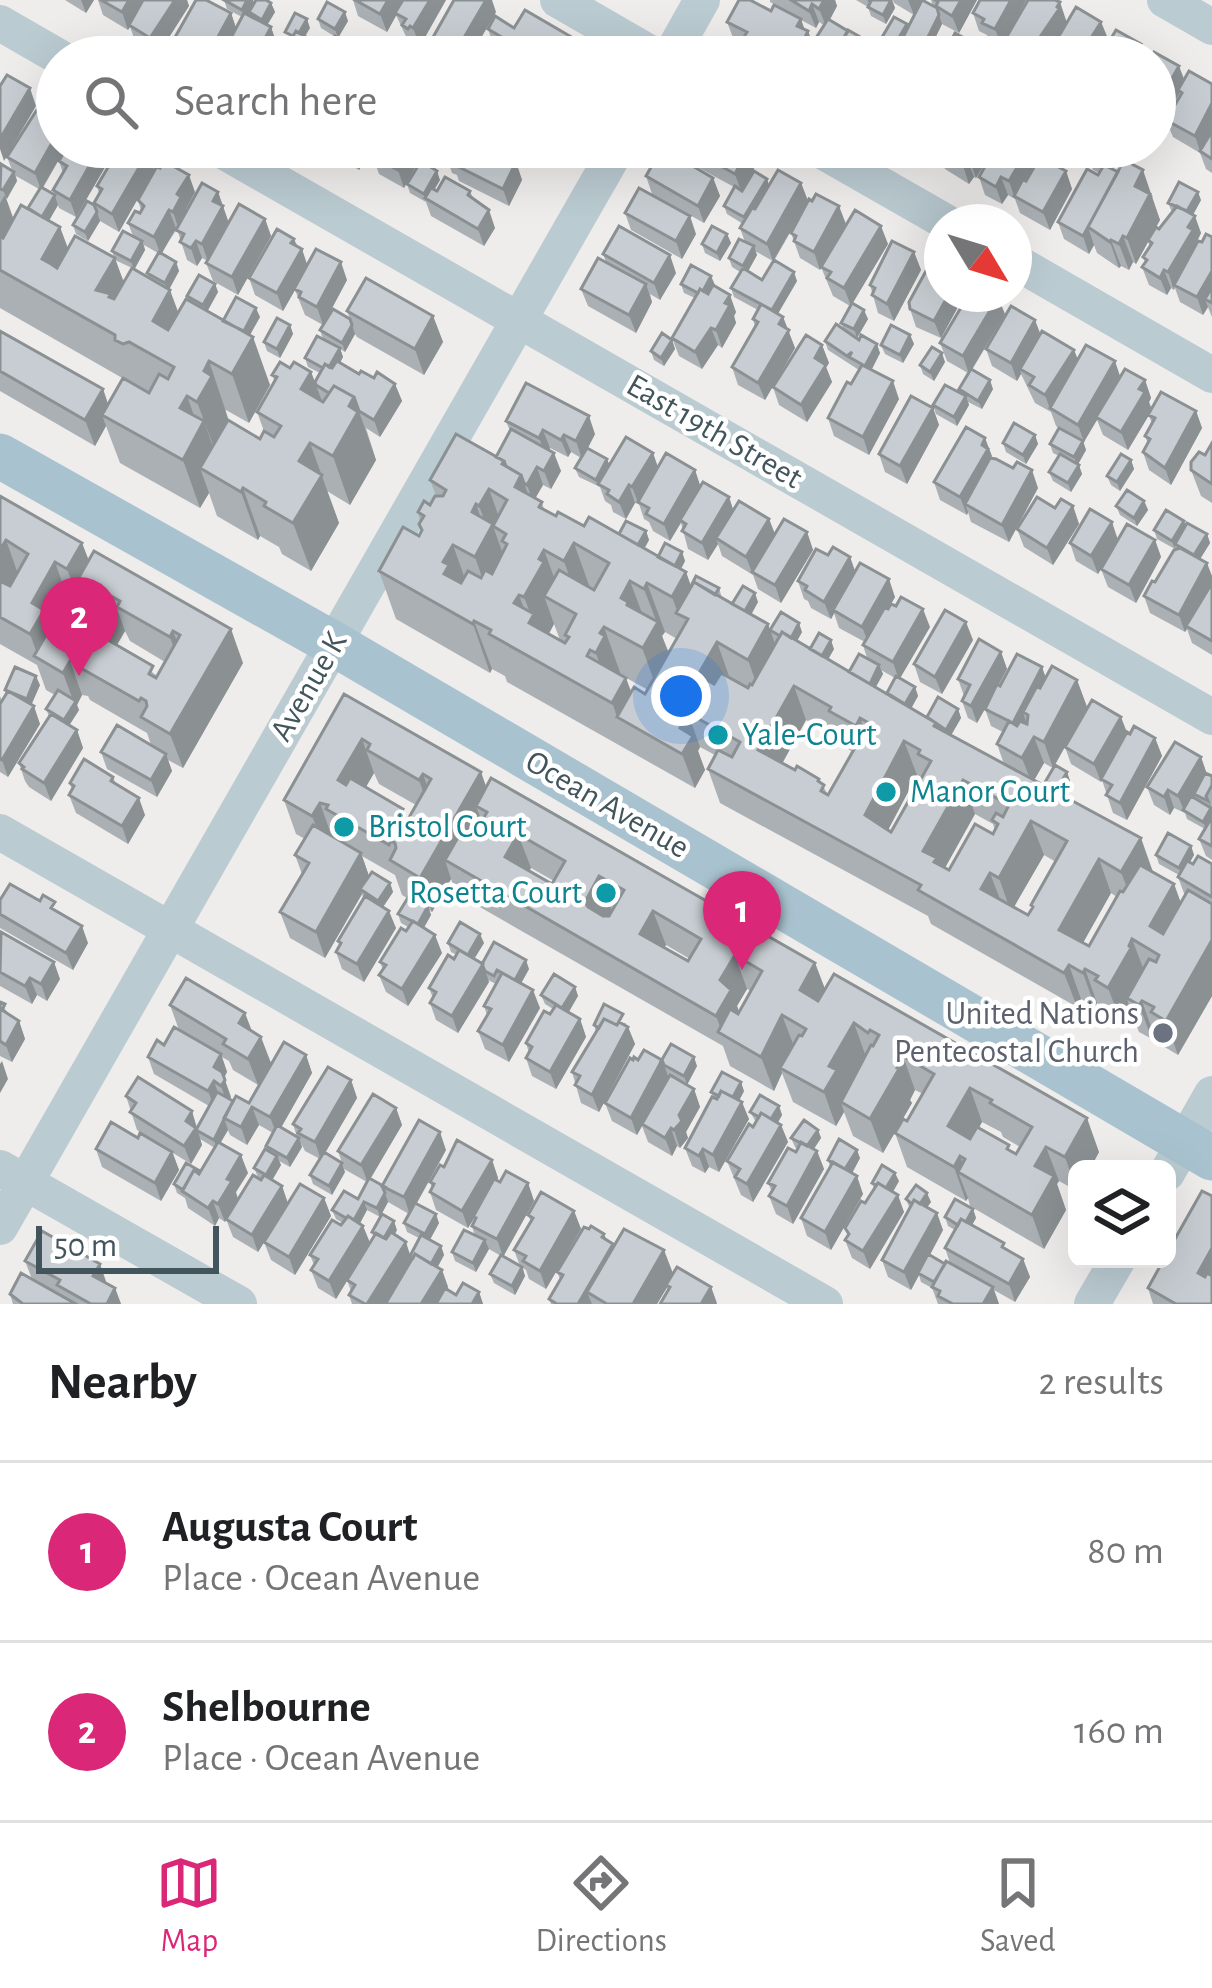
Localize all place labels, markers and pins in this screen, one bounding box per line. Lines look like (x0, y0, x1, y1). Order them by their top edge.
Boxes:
pin: 2 (40, 577, 118, 676)
place label: Yale-Court (742, 719, 877, 752)
marker: Yale-Court (705, 722, 731, 748)
place label: Manor Court (910, 776, 1070, 809)
marker: Manor Court (873, 779, 899, 805)
place label: Bristol Court (368, 811, 527, 844)
marker: Bristol Court (331, 814, 357, 840)
pin: 1 (703, 871, 781, 970)
place label: Rosetta Court (409, 877, 582, 910)
marker: Rosetta Court (593, 880, 619, 906)
place label: United Nations Pentecostal Church (894, 998, 1139, 1069)
marker: United Nations Pentecostal Church (1150, 1020, 1176, 1046)

